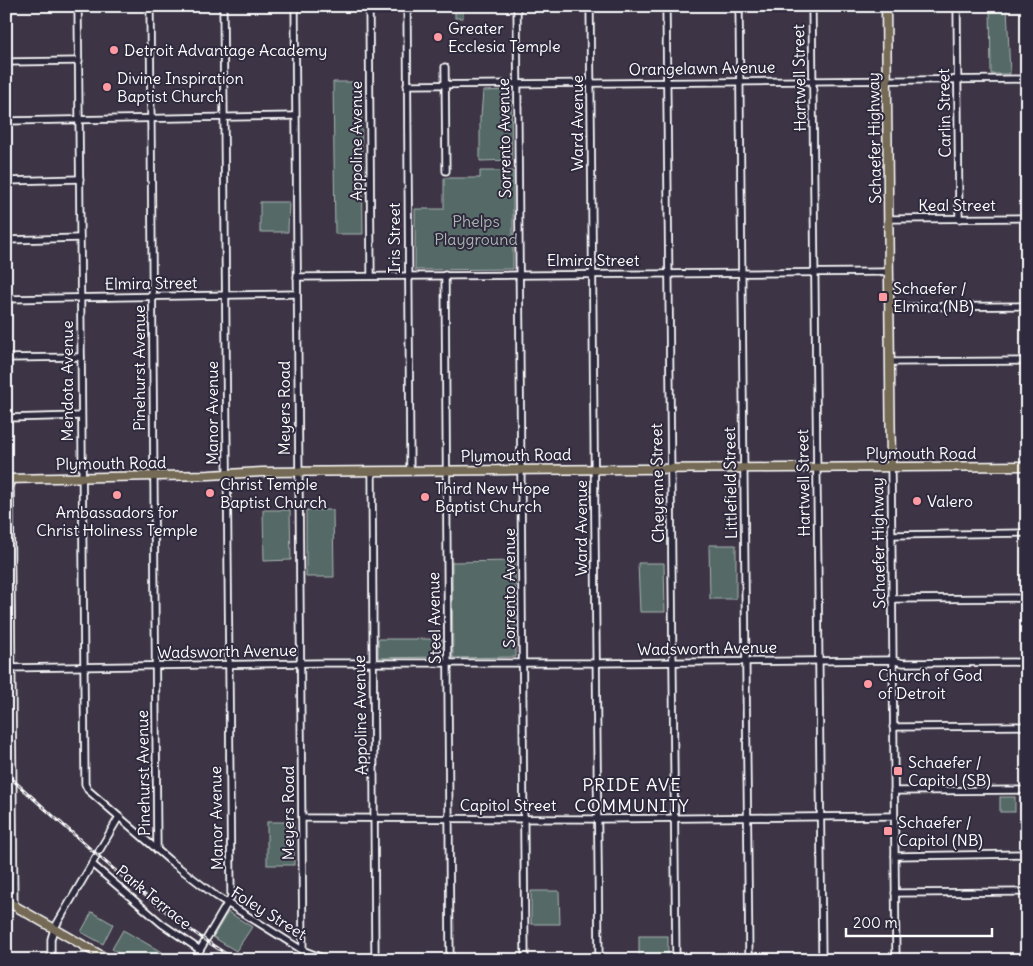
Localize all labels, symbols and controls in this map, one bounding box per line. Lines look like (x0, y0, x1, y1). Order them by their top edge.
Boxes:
place label: Greater Ecclesia Temple (448, 18, 561, 56)
street label: Hartwell Street (788, 24, 810, 132)
marker: Greater Ecclesia Temple (432, 31, 444, 43)
place label: Detroit Advantage Academy (124, 40, 327, 60)
marker: Detroit Advantage Academy (108, 44, 120, 56)
street label: Orangelawn Avenue (628, 57, 776, 79)
place label: Divine Inspiration Baptist Church (117, 68, 244, 106)
street label: Carlin Street (933, 68, 955, 158)
street label: Schaefer Highway (863, 72, 885, 204)
street label: Ward Avenue (567, 75, 587, 171)
street label: Sorrento Avenue (493, 78, 515, 198)
marker: Divine Inspiration Baptist Church (101, 81, 113, 93)
street label: Appoline Avenue (346, 81, 366, 201)
street label: Keal Street (918, 195, 996, 215)
street label: Iris Street (384, 202, 404, 273)
park label: Phelps Playground (434, 211, 518, 249)
street label: Elmira Street (547, 250, 640, 270)
street label: Elmira Street (105, 272, 198, 294)
place label: Schaefer / Elmira (NB) (893, 278, 974, 316)
marker: Schaefer / Elmira (NB) (877, 291, 889, 303)
street label: Pinehurst Avenue (129, 305, 149, 431)
street label: Mendota Avenue (57, 320, 77, 442)
street label: Manor Avenue (202, 361, 222, 465)
street label: Meyers Road (274, 361, 294, 455)
street label: Cheyenne Street (646, 422, 668, 543)
street label: Littlefield Street (719, 426, 741, 539)
street label: Hartwell Street (792, 429, 814, 537)
street label: Plymouth Road (866, 443, 976, 463)
street label: Plymouth Road (461, 444, 571, 466)
street label: Plymouth Road (56, 452, 166, 474)
place label: Christ Temple Baptist Church (220, 474, 327, 512)
street label: Schaefer Highway (867, 477, 889, 609)
place label: Third New Hope Baptist Church (435, 478, 550, 516)
street label: Ward Avenue (571, 480, 591, 576)
marker: Christ Temple Baptist Church (204, 487, 216, 499)
marker: Ambassadors for Christ Holiness Temple (111, 489, 123, 501)
marker: Third New Hope Baptist Church (419, 491, 431, 503)
place label: Valero (927, 491, 973, 511)
marker: Valero (911, 495, 923, 507)
place label: Ambassadors for Christ Holiness Temple (36, 502, 198, 540)
street label: Sorrento Avenue (499, 528, 519, 648)
street label: Steel Avenue (423, 572, 445, 664)
street label: Wadsworth Avenue (637, 637, 777, 659)
street label: Wadsworth Avenue (157, 640, 297, 662)
street label: Appoline Avenue (349, 655, 371, 775)
place label: Church of God of Detroit (878, 665, 982, 703)
marker: Church of God of Detroit (862, 678, 874, 690)
street label: Pinehurst Avenue (132, 710, 154, 836)
place label: Schaefer / Capitol (SB) (908, 752, 991, 790)
marker: Schaefer / Capitol (SB) (892, 765, 904, 777)
street label: Manor Avenue (205, 766, 227, 870)
street label: Meyers Road (278, 766, 298, 860)
district label: PRIDE AVE COMMUNITY (574, 773, 690, 817)
street label: Capitol Street (460, 795, 557, 815)
place label: Schaefer / Capitol (NB) (898, 812, 983, 850)
marker: Schaefer / Capitol (NB) (882, 825, 894, 837)
street label: Park Terrace (112, 861, 196, 933)
street label: Foley Street (228, 882, 311, 944)
scale bar (846, 906, 992, 938)
text: 200 m (853, 913, 898, 932)

